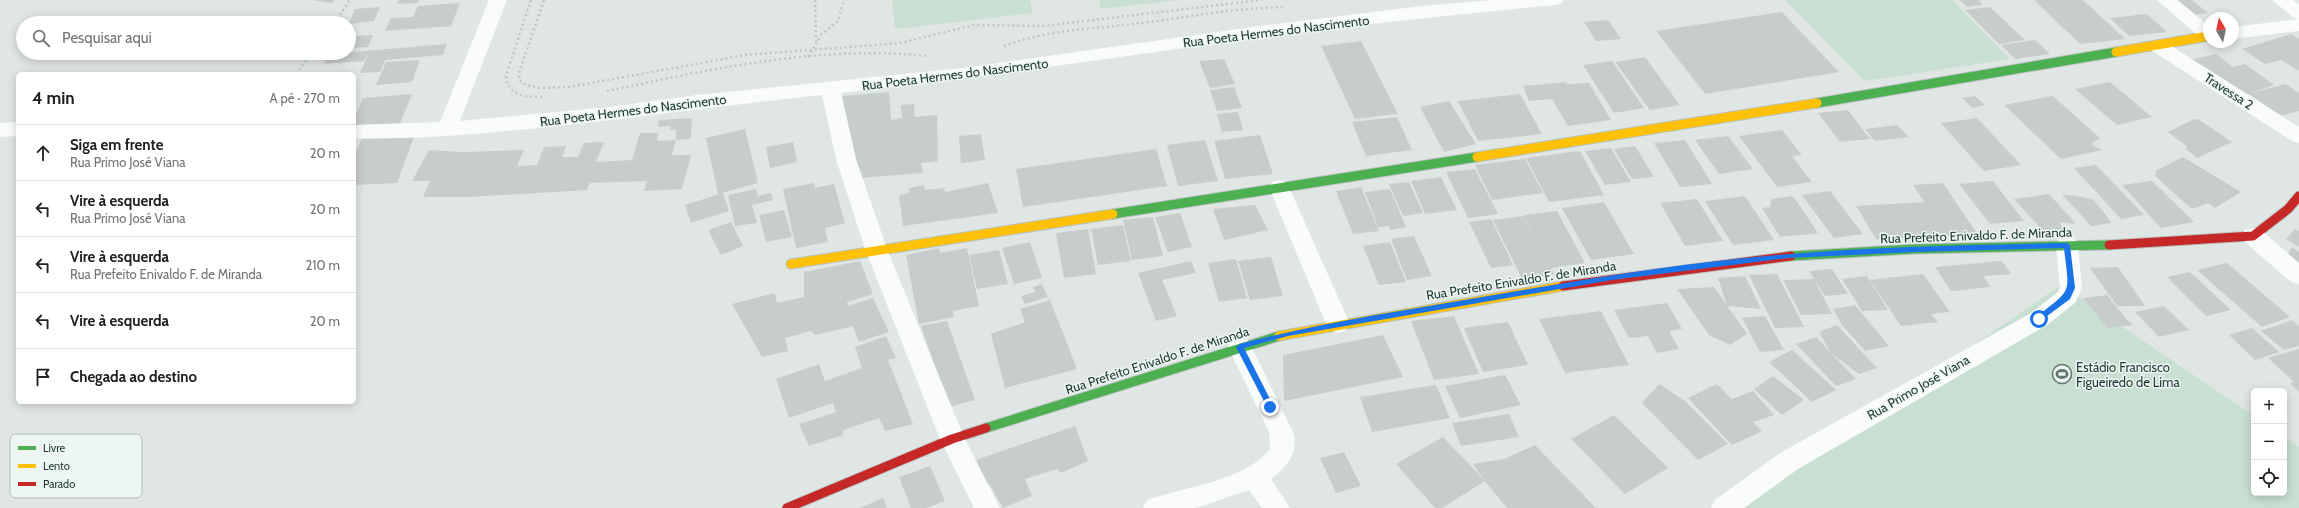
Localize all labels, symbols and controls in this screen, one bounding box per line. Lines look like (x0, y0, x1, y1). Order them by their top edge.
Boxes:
street label: Rua Poeta Hermes do Nascimento (1182, 12, 1370, 50)
north arrow (2203, 12, 2239, 48)
search box (16, 16, 356, 60)
icon: search (30, 27, 52, 49)
text: Pesquisar aqui (62, 29, 152, 47)
street label: Rua Poeta Hermes do Nascimento (861, 55, 1049, 93)
street label: Travessa 2 (2201, 69, 2257, 113)
text: 4 min (32, 88, 75, 108)
text: A pé · 270 m (270, 90, 340, 106)
street label: Rua Poeta Hermes do Nascimento (539, 91, 727, 129)
text: Siga em frente (70, 136, 163, 154)
icon: ahead (32, 142, 54, 164)
text: 20 m (310, 145, 340, 161)
text: Rua Primo José Viana (70, 154, 186, 170)
text: Vire à esquerda (70, 192, 169, 210)
icon: left (32, 198, 54, 220)
text: 20 m (310, 201, 340, 217)
text: Rua Primo José Viana (70, 210, 186, 226)
street label: Rua Prefeito Enivaldo F. de Miranda (1880, 224, 2073, 246)
text: Vire à esquerda (70, 248, 169, 266)
icon: left (32, 254, 54, 276)
text: 210 m (306, 257, 340, 273)
street label: Rua Prefeito Enivaldo F. de Miranda (1425, 257, 1618, 303)
text: Rua Prefeito Enivaldo F. de Miranda (70, 266, 262, 282)
icon: left (32, 310, 54, 332)
route start (2030, 310, 2048, 328)
text: Vire à esquerda (70, 312, 169, 330)
text: 20 m (310, 313, 340, 329)
street label: Rua Prefeito Enivaldo F. de Miranda (1063, 322, 1251, 397)
street label: Rua Primo José Viana (1864, 351, 1973, 423)
place label: Estádio Francisco Figueiredo de Lima (2076, 359, 2181, 390)
sports icon: Estádio Francisco Figueiredo de Lima (2051, 363, 2073, 385)
icon: arrive (32, 366, 54, 388)
text: Chegada ao destino (70, 368, 197, 386)
map controls (2251, 388, 2287, 496)
button: + (2251, 388, 2287, 424)
route end (1261, 398, 1279, 416)
button: − (2251, 424, 2287, 460)
legend (10, 434, 142, 498)
text: Livre (43, 441, 66, 455)
text: Lento (43, 459, 70, 473)
button: locate (2251, 460, 2287, 496)
text: Parado (43, 477, 75, 491)

